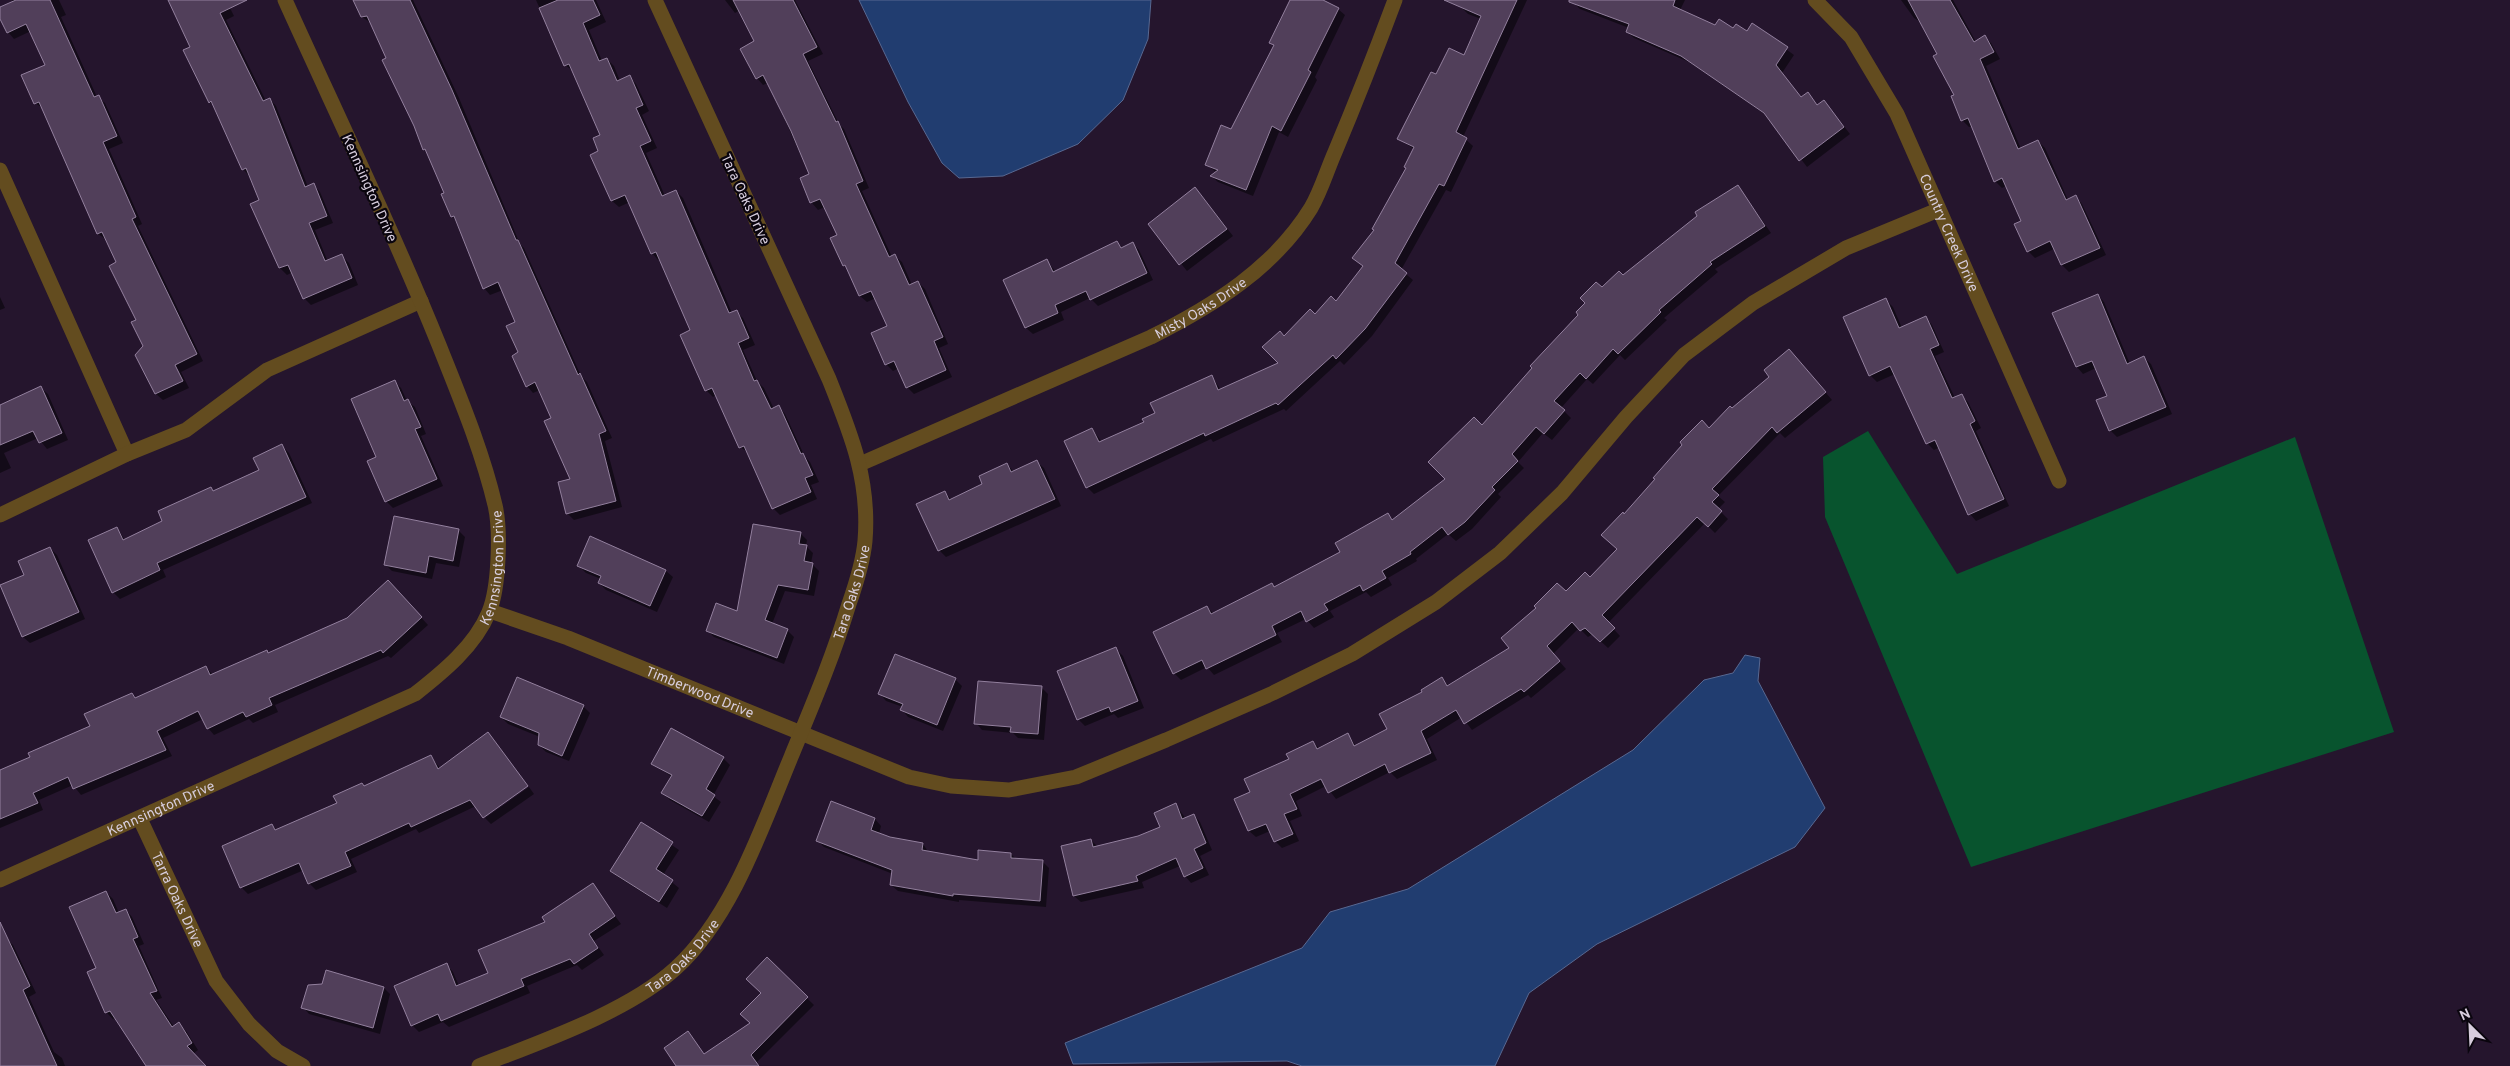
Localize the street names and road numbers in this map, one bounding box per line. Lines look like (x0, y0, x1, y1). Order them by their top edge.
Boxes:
street label: Kennsington Drive (337, 132, 400, 245)
street label: Tara Oaks Drive (716, 152, 773, 248)
street label: Country Creek Drive (1915, 172, 1981, 295)
street label: Misty Oaks Drive (1152, 275, 1251, 344)
street label: Kennsington Drive (477, 509, 508, 629)
street label: Tara Oaks Drive (831, 544, 875, 643)
street label: Timberwood Drive (643, 664, 756, 723)
street label: Kennsington Drive (105, 778, 218, 841)
street label: Tarra Oaks Drive (147, 850, 206, 951)
street label: Tara Oaks Drive (643, 917, 724, 998)

